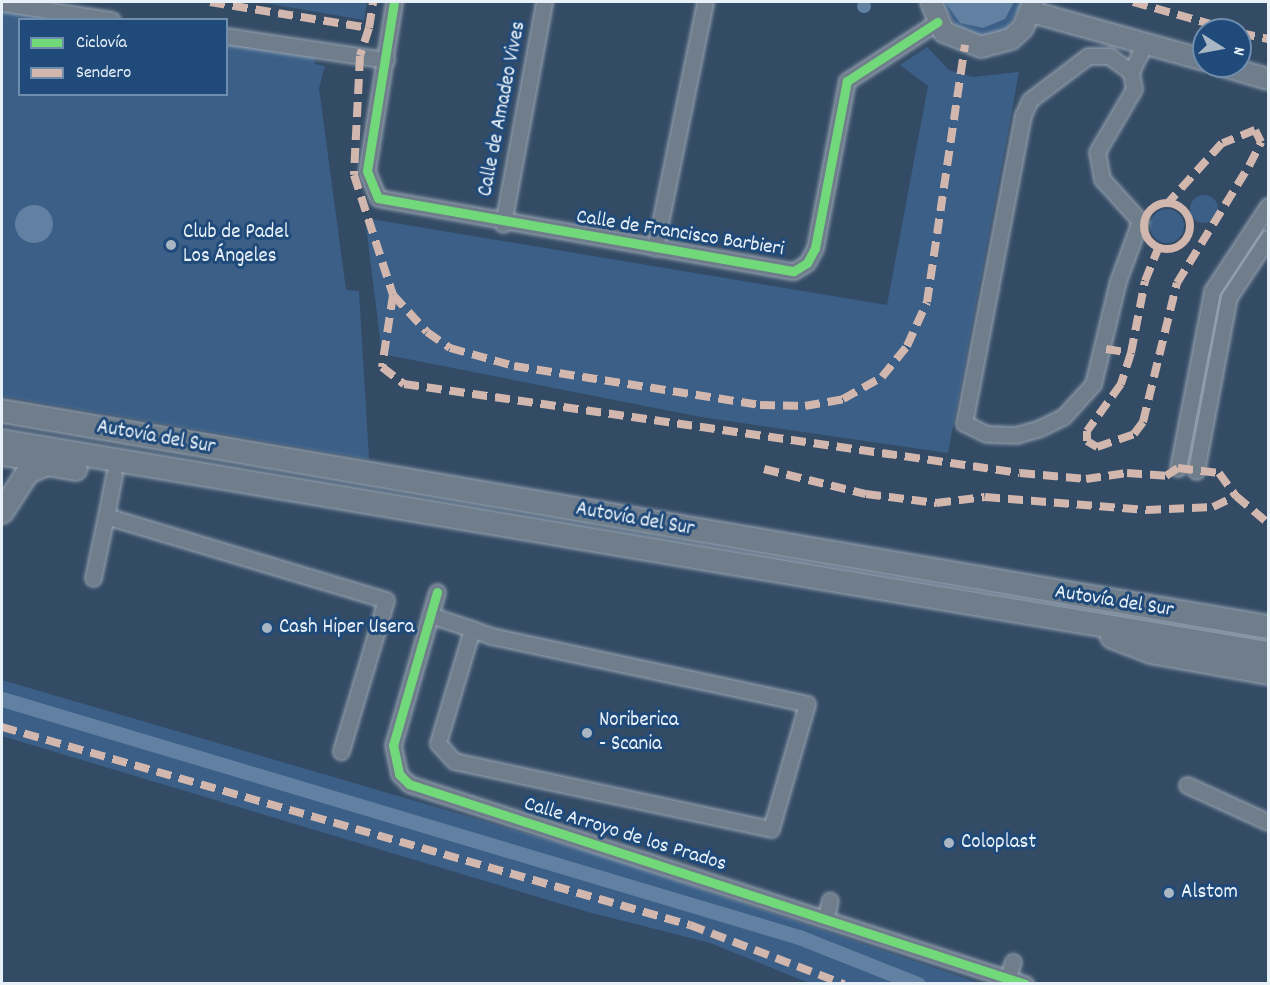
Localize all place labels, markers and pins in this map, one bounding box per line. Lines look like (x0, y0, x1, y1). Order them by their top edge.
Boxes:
place label: Club de Padel Los Ángeles (183, 220, 289, 270)
marker: Club de Padel Los Ángeles (164, 238, 178, 252)
place label: Cash Hiper Usera (279, 615, 414, 641)
marker: Cash Hiper Usera (260, 621, 274, 635)
place label: Noriberica - Scania (599, 708, 679, 758)
marker: Noriberica - Scania (580, 726, 594, 740)
place label: Coloplast (961, 830, 1036, 856)
marker: Coloplast (942, 836, 956, 850)
place label: Alstom (1181, 880, 1238, 906)
marker: Alstom (1162, 886, 1176, 900)

